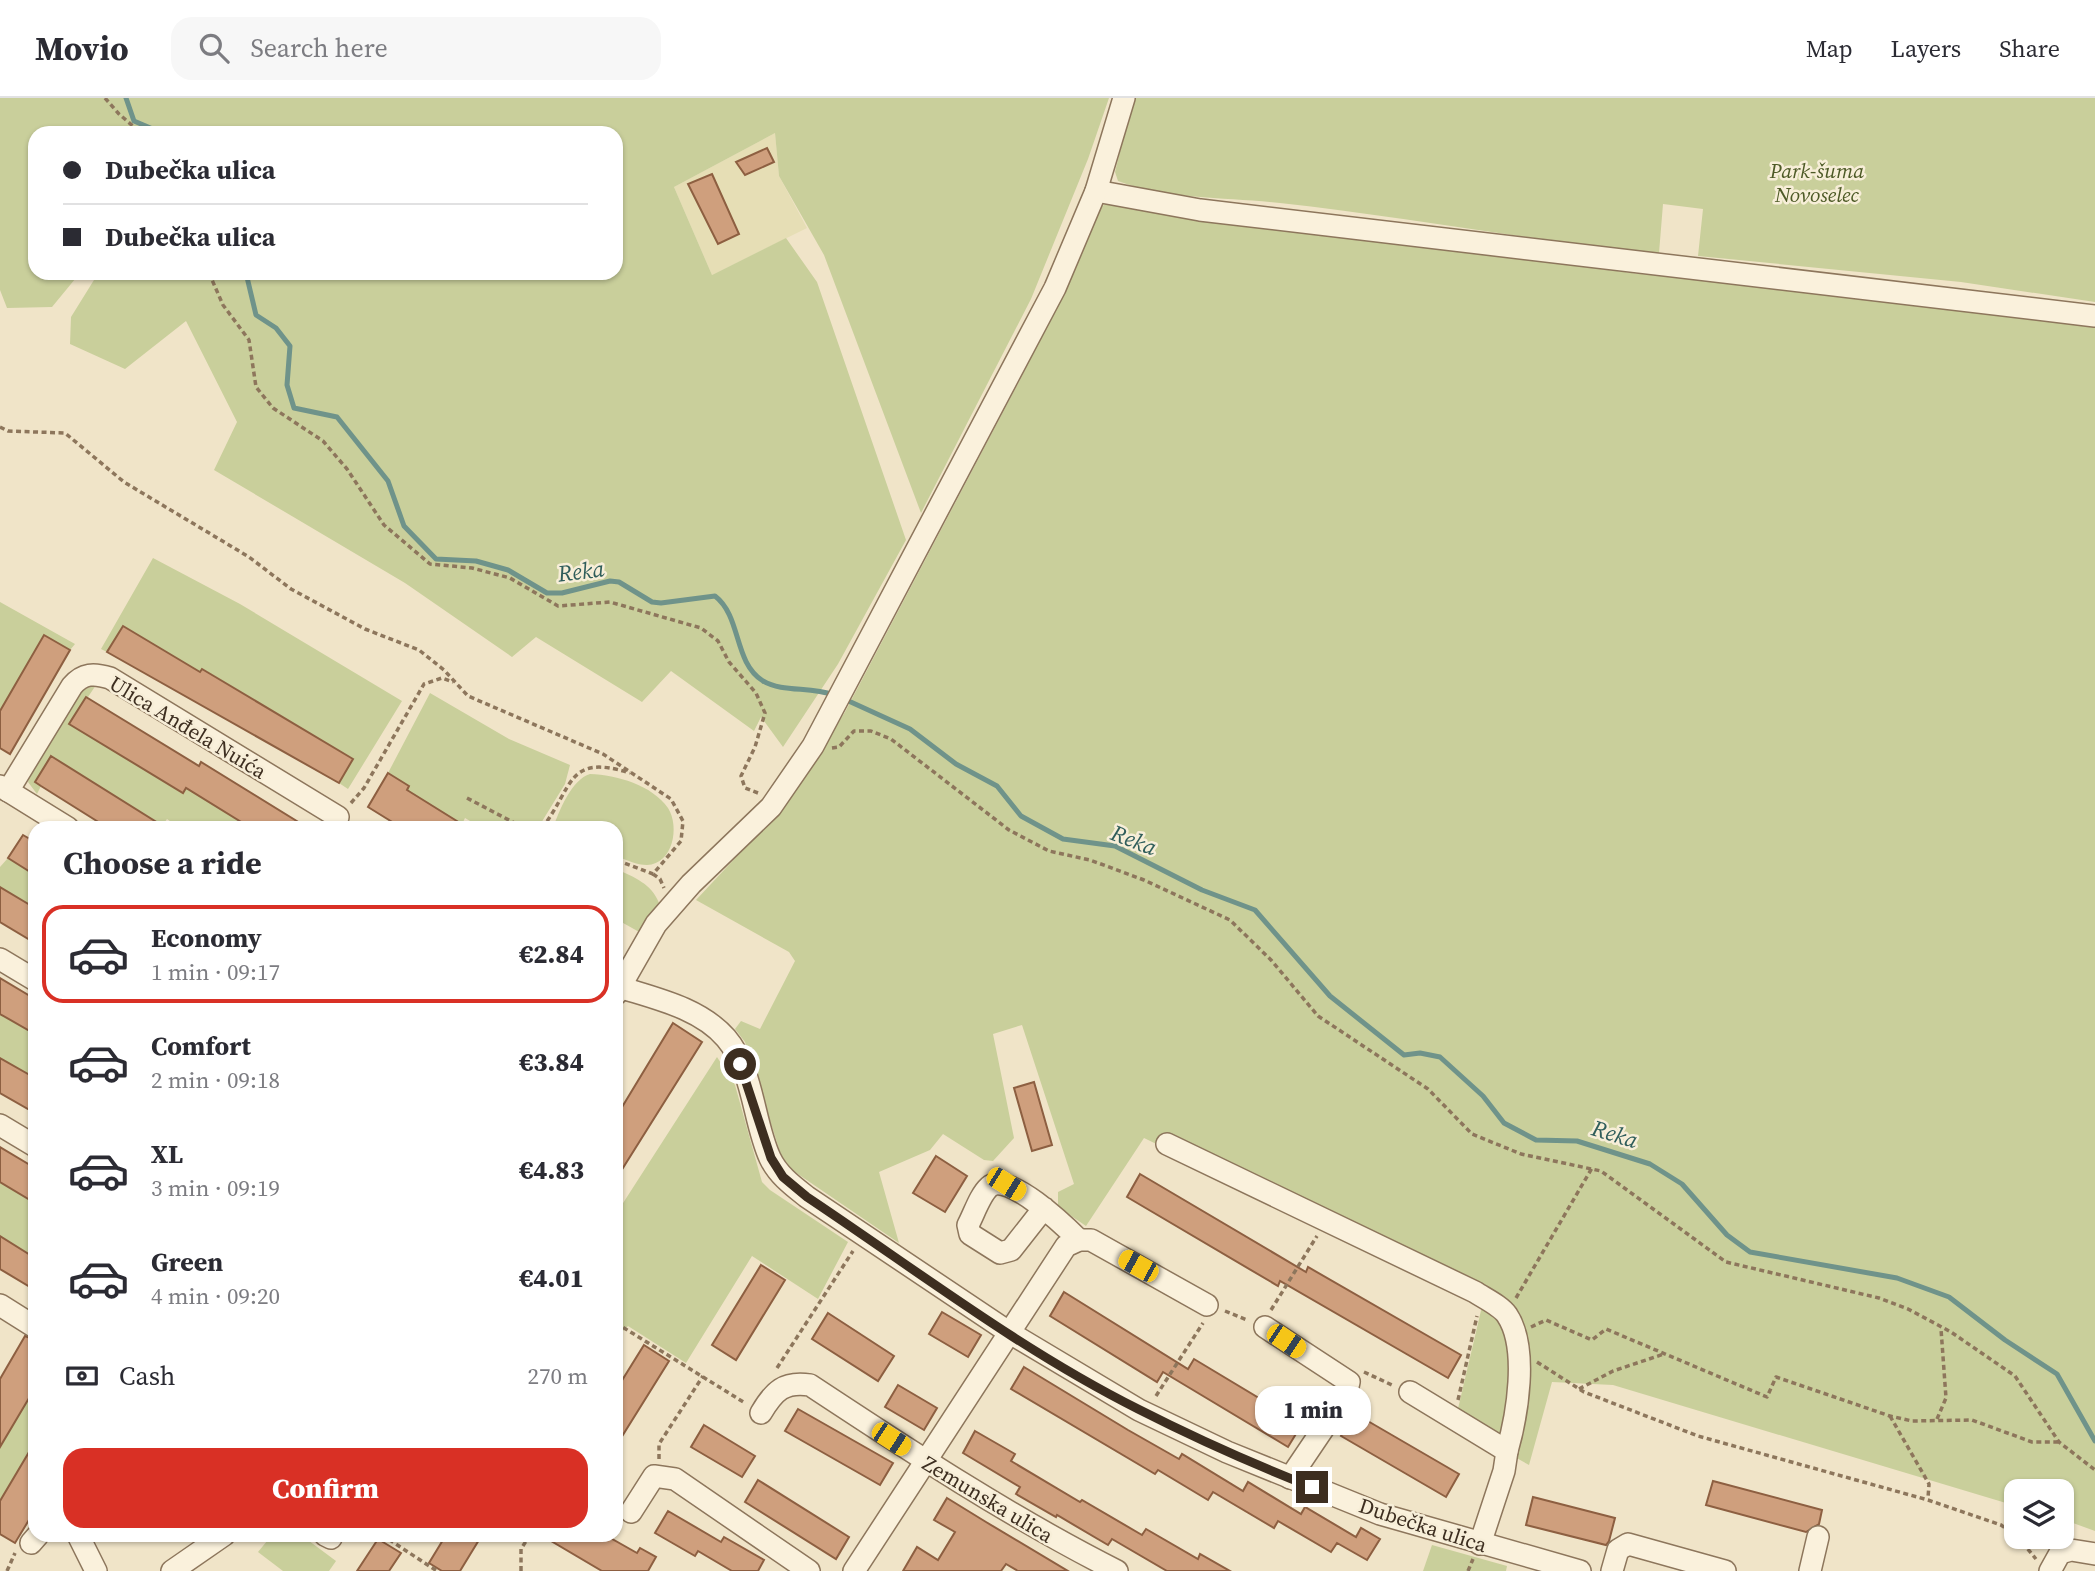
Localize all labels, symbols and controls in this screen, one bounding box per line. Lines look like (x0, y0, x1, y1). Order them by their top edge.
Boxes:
search box (171, 17, 661, 80)
text: Movio (35, 26, 129, 71)
icon: search (195, 29, 233, 67)
text: Search here (251, 30, 388, 66)
text: Map (1806, 32, 1853, 65)
text: Layers (1891, 32, 1961, 65)
text: Share (1999, 32, 2060, 65)
text: Dubečka ulica (105, 152, 276, 188)
park label: Park-šuma Novoselec (1769, 156, 1864, 209)
text: Dubečka ulica (105, 219, 276, 255)
water label: Reka (555, 552, 606, 590)
street label: Ulica Anđela Nuića (104, 669, 272, 786)
water label: Reka (1106, 816, 1161, 863)
text: Choose a ride (63, 841, 262, 885)
text: Economy (151, 920, 262, 956)
icon: car (67, 923, 130, 986)
text: €2.84 (519, 936, 584, 972)
text: 1 min · 09:17 (151, 956, 280, 988)
text: Comfort (151, 1028, 251, 1064)
icon: car (67, 1031, 130, 1094)
text: €3.84 (519, 1044, 584, 1080)
route start (724, 1048, 756, 1080)
text: 2 min · 09:18 (151, 1064, 280, 1096)
water label: Reka (1587, 1112, 1642, 1156)
text: XL (151, 1136, 183, 1172)
icon: car (67, 1139, 130, 1202)
text: €4.83 (519, 1152, 584, 1188)
car (983, 1164, 1030, 1204)
text: 3 min · 09:19 (151, 1172, 280, 1204)
text: Green (151, 1244, 223, 1280)
icon: car (67, 1247, 130, 1310)
car (1115, 1247, 1162, 1285)
text: €4.01 (519, 1260, 584, 1296)
text: 4 min · 09:20 (151, 1280, 280, 1312)
car (1263, 1321, 1310, 1361)
icon: cash (63, 1357, 101, 1395)
text: Cash (119, 1358, 175, 1394)
text: 270 m (527, 1360, 588, 1392)
callout: 1 min (1254, 1386, 1370, 1434)
text: 1 min (1283, 1394, 1343, 1426)
car (868, 1419, 915, 1459)
button: Confirm (63, 1448, 588, 1528)
street label: Zemunska ulica (917, 1449, 1059, 1550)
route end (1296, 1471, 1328, 1503)
map controls (2004, 1479, 2074, 1549)
button: layers (2004, 1479, 2074, 1549)
street label: Dubečka ulica (1355, 1491, 1491, 1559)

